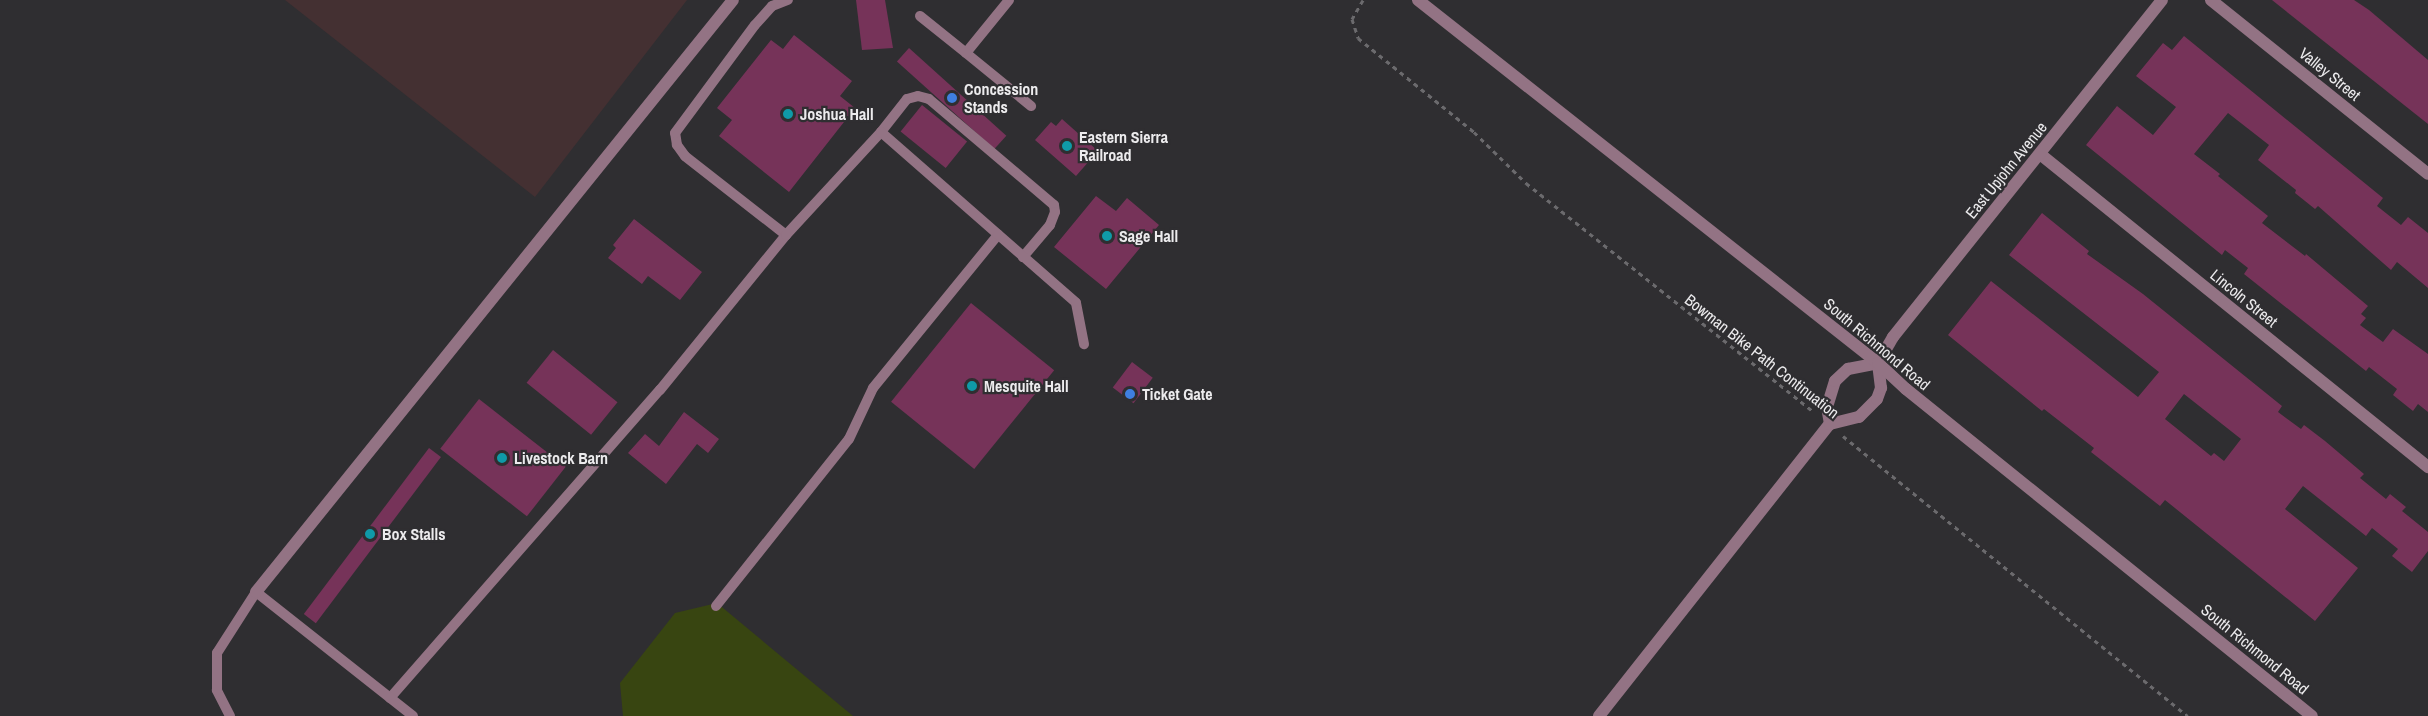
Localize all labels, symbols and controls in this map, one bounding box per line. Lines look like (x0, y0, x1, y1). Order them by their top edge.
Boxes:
street label: Valley Street (2295, 43, 2365, 105)
place label: Concession Stands (964, 79, 1038, 117)
marker: Concession Stands (945, 91, 959, 105)
place label: Joshua Hall (800, 104, 874, 124)
marker: Joshua Hall (781, 107, 795, 121)
street label: East Upjohn Avenue (1961, 118, 2051, 222)
place label: Eastern Sierra Railroad (1079, 127, 1168, 165)
marker: Eastern Sierra Railroad (1060, 139, 1074, 153)
place label: Sage Hall (1119, 226, 1178, 246)
marker: Sage Hall (1100, 229, 1114, 243)
street label: Lincoln Street (2206, 265, 2282, 331)
street label: Bowman Bike Path Continuation (1681, 290, 1843, 422)
street label: South Richmond Road (1820, 294, 1934, 394)
place label: Mesquite Hall (984, 376, 1069, 396)
marker: Mesquite Hall (965, 379, 979, 393)
place label: Ticket Gate (1142, 384, 1213, 404)
marker: Ticket Gate (1123, 387, 1137, 401)
place label: Livestock Barn (514, 448, 608, 468)
marker: Livestock Barn (495, 451, 509, 465)
place label: Box Stalls (382, 524, 445, 544)
marker: Box Stalls (363, 527, 377, 541)
street label: South Richmond Road (2197, 600, 2313, 698)

